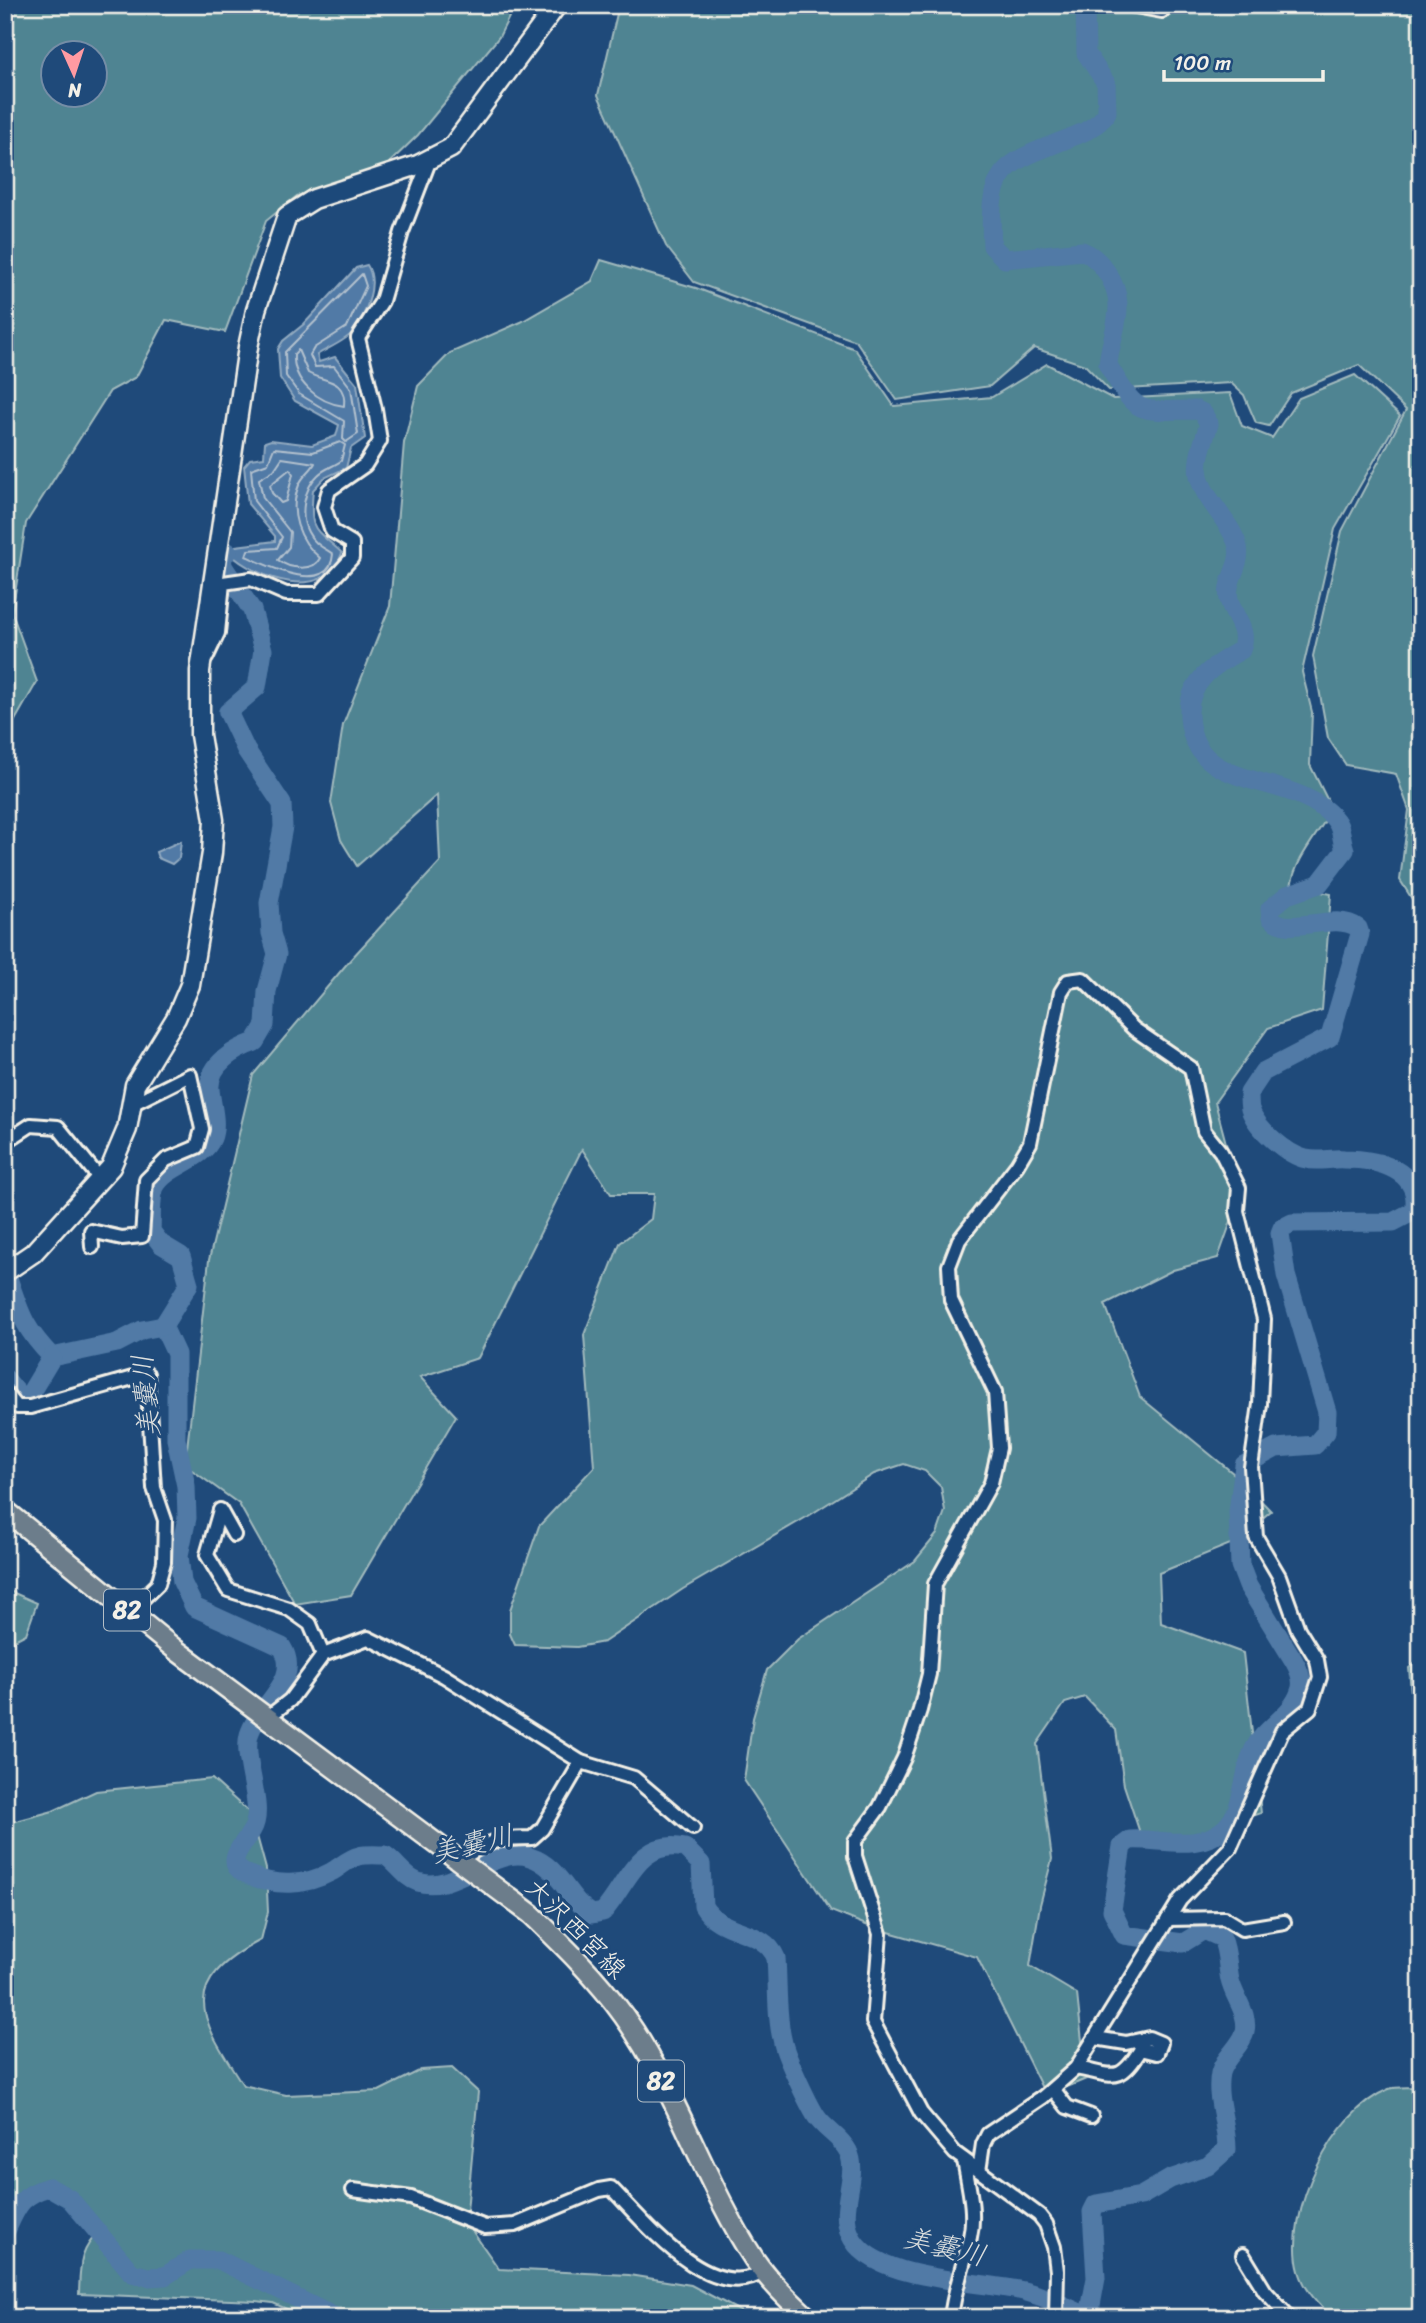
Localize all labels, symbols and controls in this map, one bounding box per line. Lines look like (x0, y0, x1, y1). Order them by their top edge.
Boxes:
north arrow (38, 38, 108, 108)
scale bar (1164, 38, 1323, 82)
text: 100 m (1174, 44, 1231, 82)
text: N (67, 74, 83, 107)
water label: 美嚢川 (117, 1352, 174, 1440)
road number: 82 (104, 1590, 150, 1630)
water label: 美嚢川 (426, 1810, 519, 1877)
street label: 大沢西宮線 (514, 1866, 638, 1990)
road number: 82 (638, 2060, 684, 2102)
water label: 美嚢川 (898, 2213, 992, 2280)

